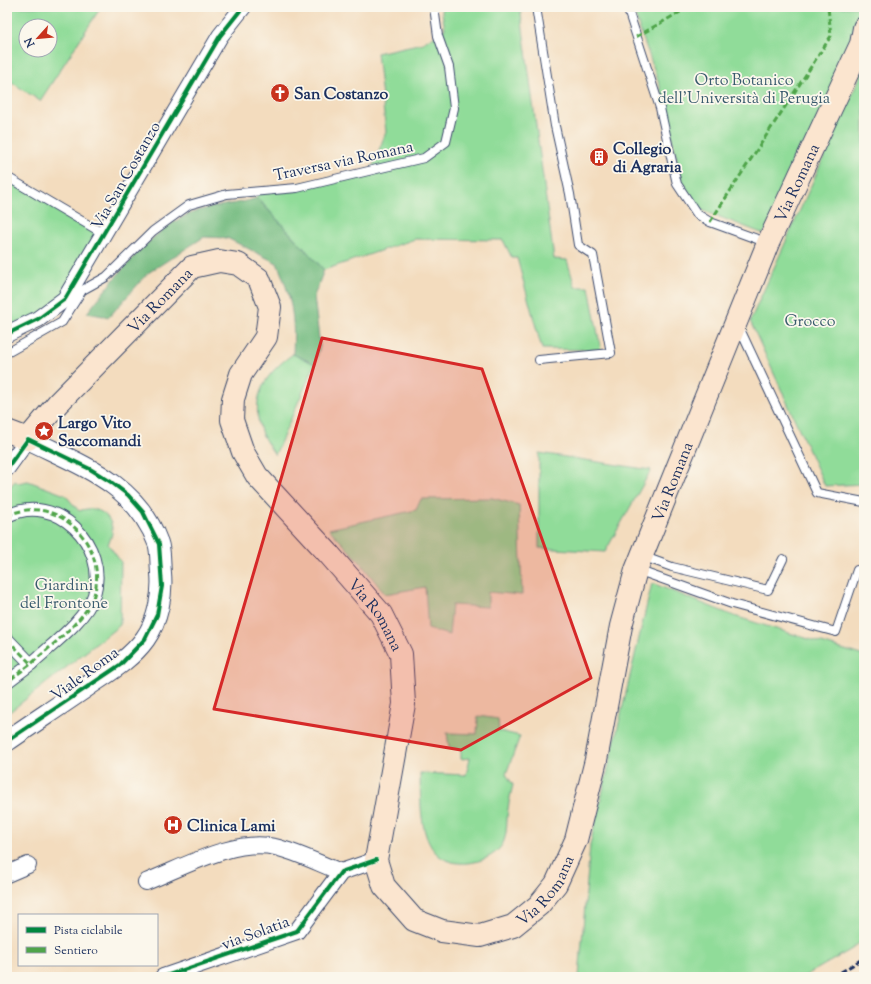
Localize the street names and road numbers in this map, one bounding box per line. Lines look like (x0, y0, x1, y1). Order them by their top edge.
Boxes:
street label: Via San Costanzo (87, 118, 168, 235)
street label: Traversa via Romana (272, 136, 416, 188)
street label: Via Romana (770, 140, 827, 227)
street label: Via Romana (123, 263, 200, 340)
street label: Via Romana (648, 438, 701, 526)
street label: Via Romana (341, 574, 407, 656)
street label: Viale Roma (47, 642, 125, 708)
street label: Via Romana (512, 852, 582, 933)
street label: via Solatia (219, 911, 294, 957)

